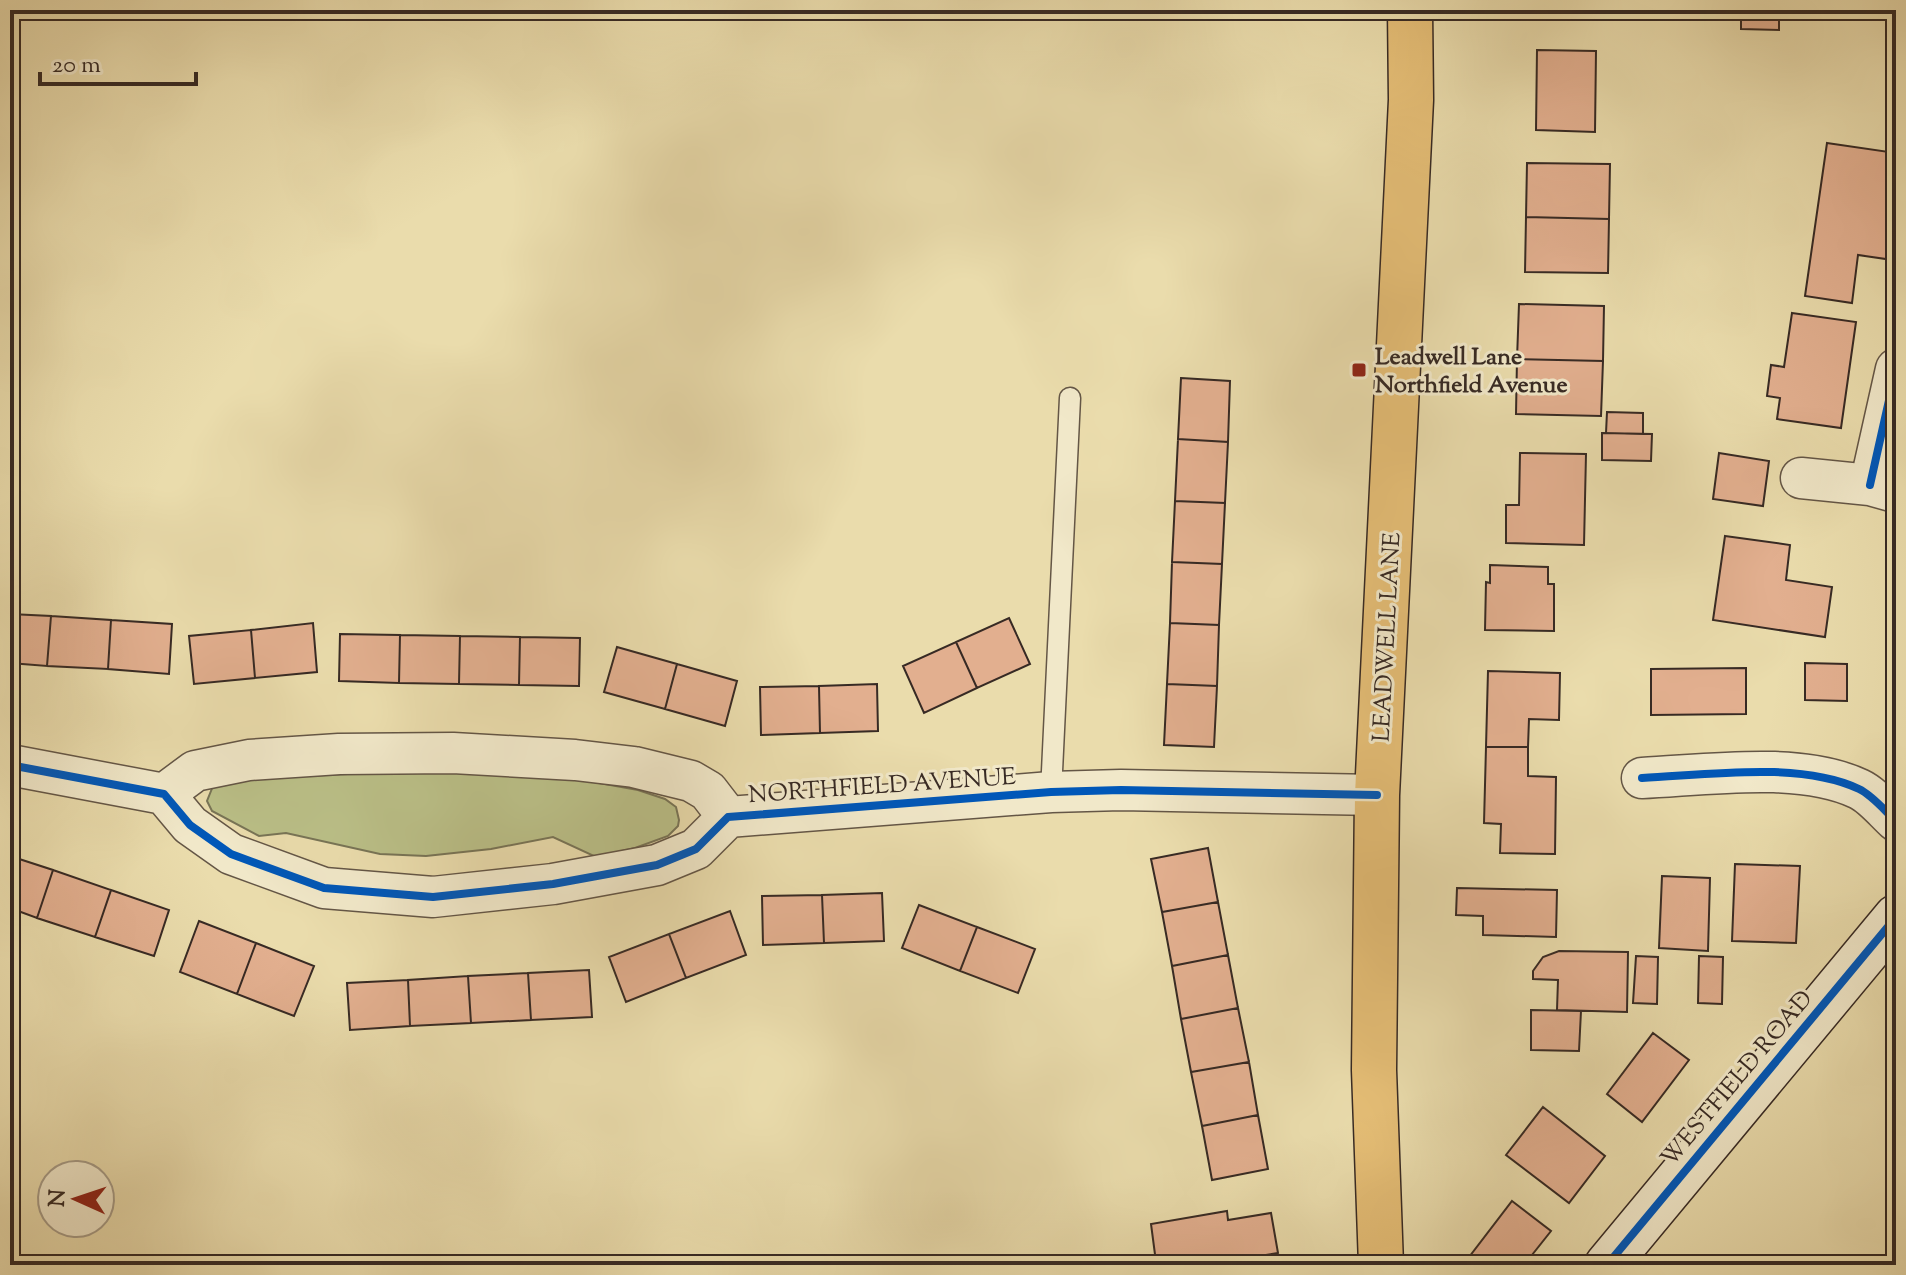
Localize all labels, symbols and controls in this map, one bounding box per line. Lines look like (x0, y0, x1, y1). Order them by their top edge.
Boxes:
scale bar (40, 36, 196, 86)
text: 20 m (52, 49, 101, 83)
place label: Leadwell Lane Northfield Avenue (1375, 341, 1568, 403)
marker: Leadwell Lane Northfield Avenue (1350, 361, 1368, 379)
street label: LEADWELL LANE (1366, 531, 1410, 743)
street label: NORTHFIELD AVENUE (747, 761, 1018, 813)
street label: WESTFIELD ROAD (1654, 984, 1822, 1175)
north arrow (36, 1159, 116, 1239)
text: N (43, 1188, 75, 1208)

